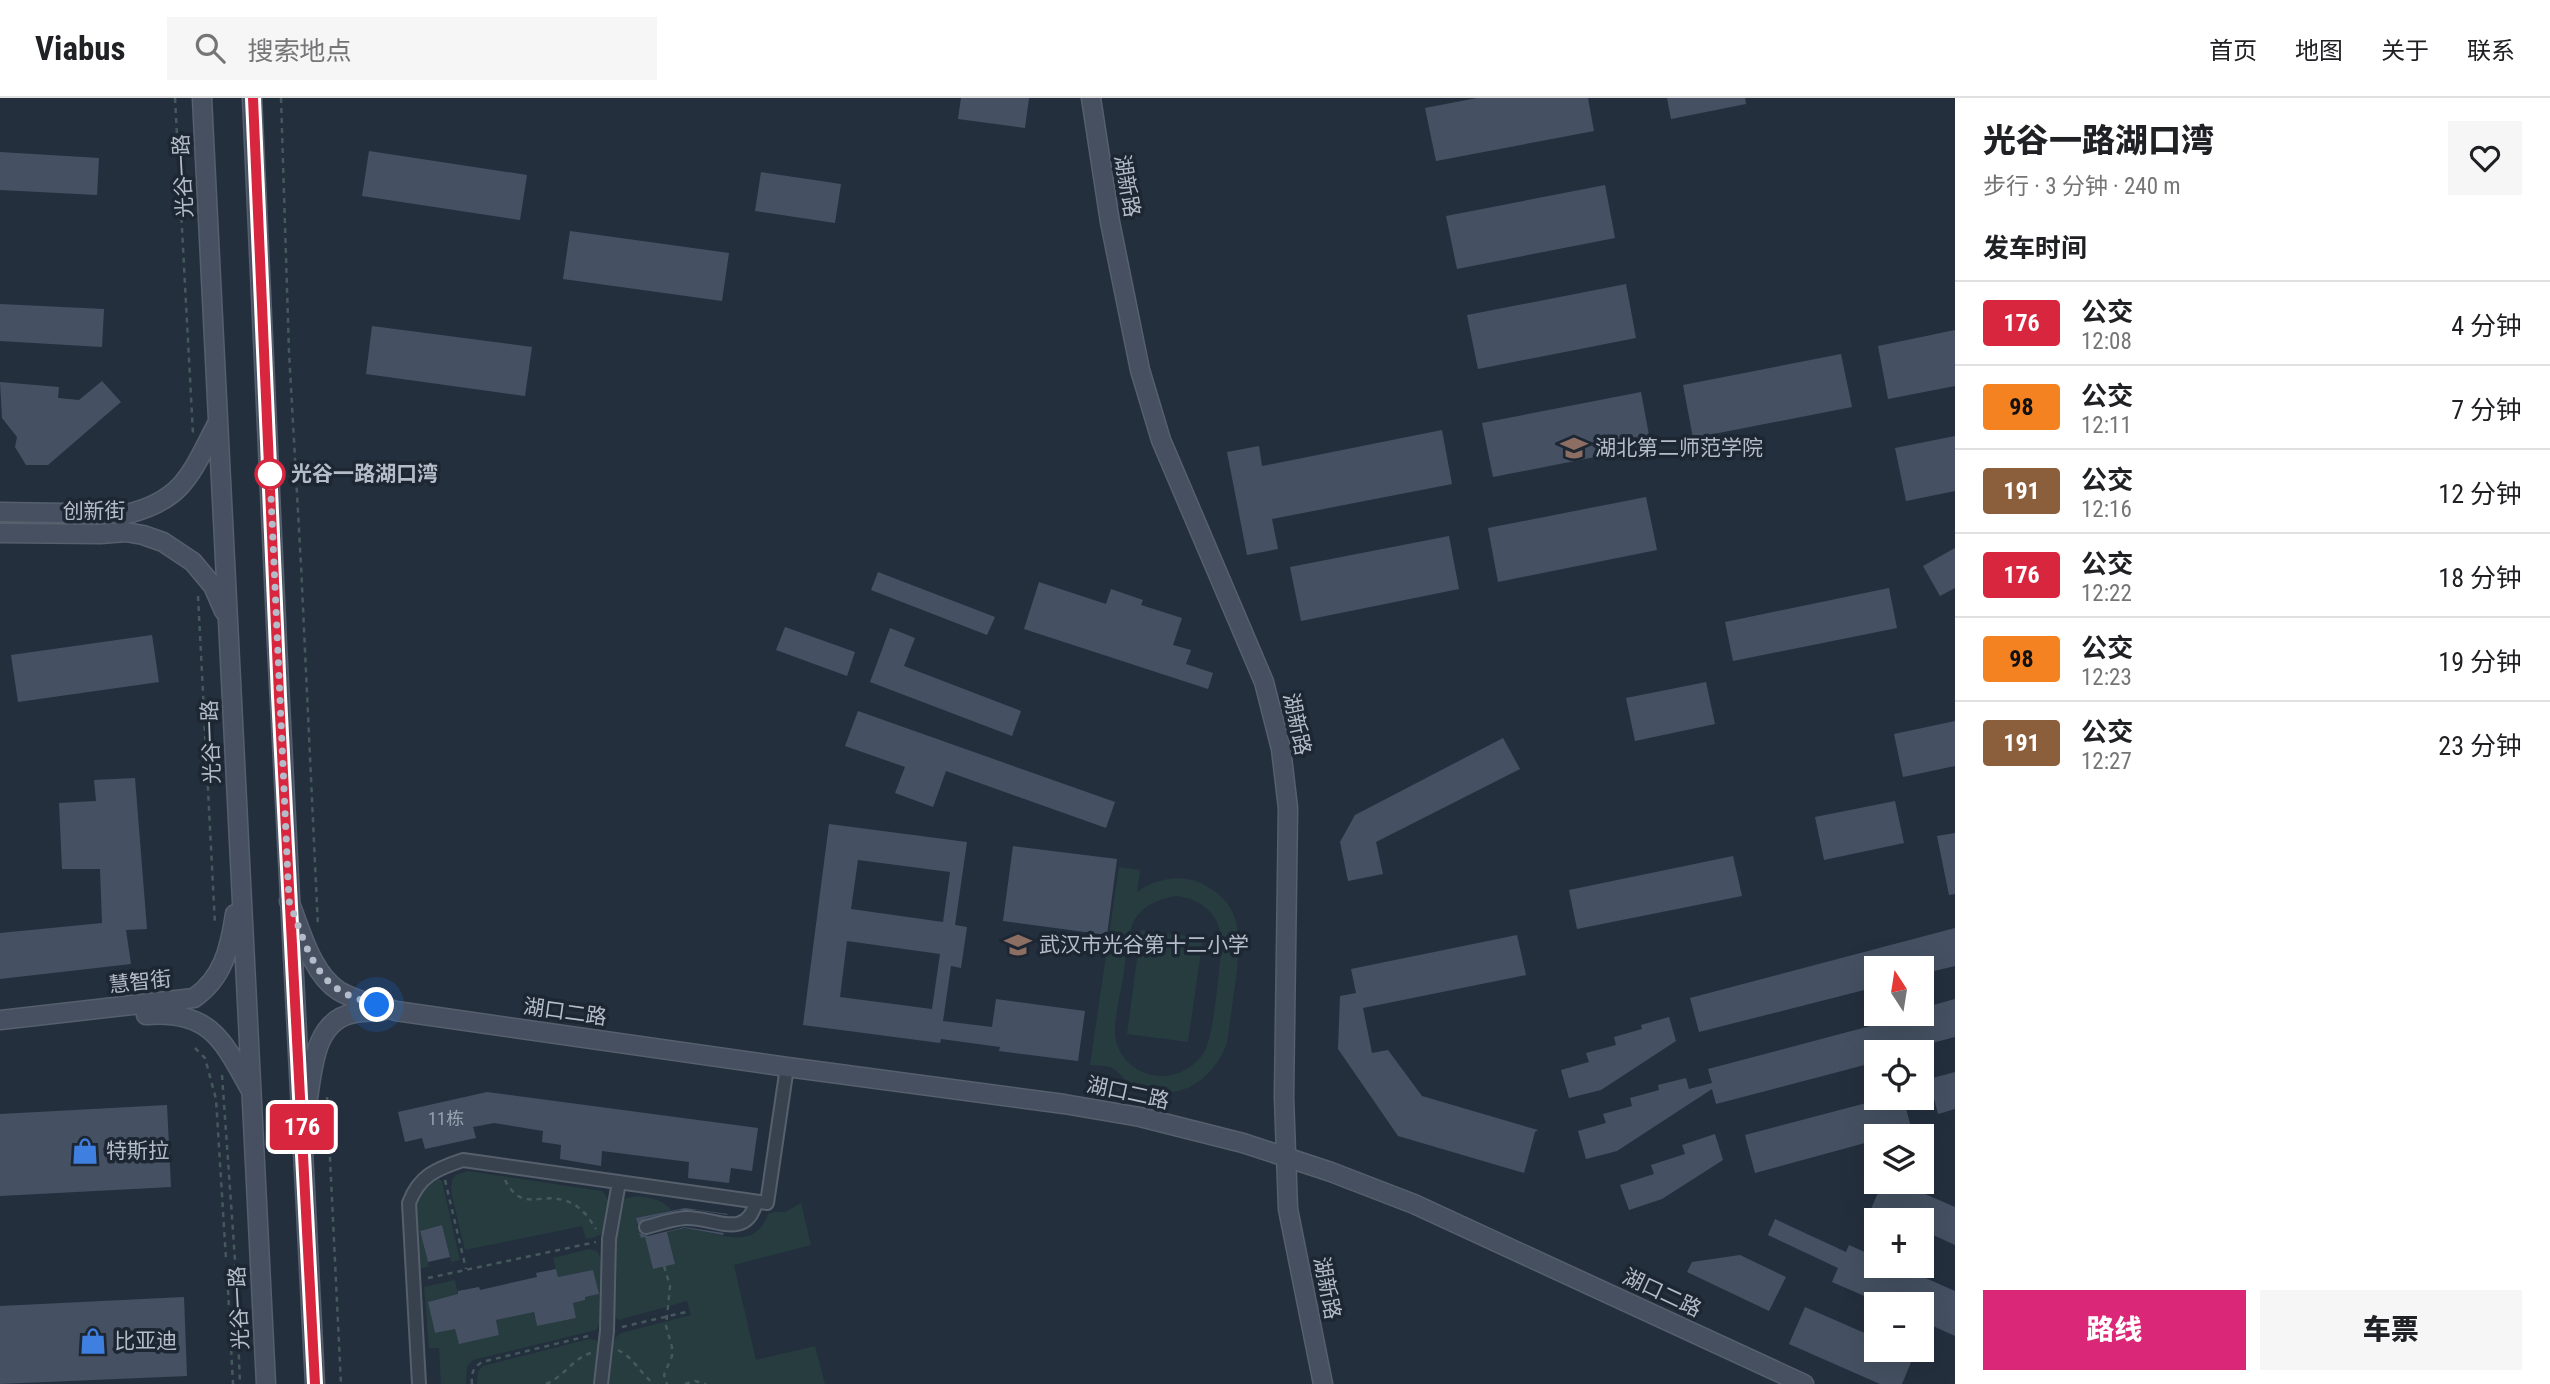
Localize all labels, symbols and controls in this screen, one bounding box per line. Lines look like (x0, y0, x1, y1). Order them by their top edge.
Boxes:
search box (167, 17, 657, 80)
text: Viabus (35, 29, 125, 68)
icon: search (191, 29, 229, 67)
text: 搜索地点 (247, 36, 352, 66)
text: 首页 (2209, 37, 2257, 65)
text: 地图 (2295, 37, 2343, 65)
text: 关于 (2381, 37, 2429, 65)
text: 联系 (2467, 37, 2515, 65)
text: 光谷一路湖口湾 (1983, 121, 2214, 160)
button: heart (2448, 121, 2522, 195)
street label: 光谷一路 (169, 133, 197, 219)
street label: 湖新路 (1110, 153, 1144, 219)
text: 步行 · 3 分钟 · 240 m (1983, 173, 2181, 200)
text: 发车时间 (1983, 233, 2087, 263)
text: 公交 (2081, 297, 2133, 327)
text: 176 (2003, 309, 2040, 337)
text: 4 分钟 (2451, 311, 2522, 341)
text: 12:08 (2081, 328, 2132, 355)
text: 公交 (2081, 381, 2133, 411)
text: 98 (2009, 393, 2034, 421)
text: 7 分钟 (2451, 395, 2522, 425)
text: 12:11 (2081, 412, 2132, 439)
school or university icon: 湖北第二师范学院 (1559, 433, 1589, 463)
place label: 湖北第二师范学院 (1595, 436, 1763, 460)
marker: 光谷一路湖口湾 (255, 459, 285, 489)
place label: 光谷一路湖口湾 (291, 462, 438, 486)
text: 公交 (2081, 465, 2133, 495)
text: 191 (2003, 477, 2040, 505)
text: 12 分钟 (2438, 479, 2522, 509)
text: 12:16 (2081, 496, 2132, 523)
street label: 创新街 (63, 499, 126, 523)
text: 公交 (2081, 549, 2133, 579)
text: 176 (2003, 561, 2040, 589)
text: 18 分钟 (2438, 563, 2522, 593)
text: 12:22 (2081, 580, 2132, 607)
text: 公交 (2081, 633, 2133, 663)
text: 98 (2009, 645, 2034, 673)
text: 19 分钟 (2438, 647, 2522, 677)
text: 12:23 (2081, 664, 2132, 691)
street label: 湖新路 (1279, 691, 1315, 757)
street label: 光谷一路 (198, 700, 224, 784)
text: 公交 (2081, 717, 2133, 747)
text: 191 (2003, 729, 2040, 757)
text: 23 分钟 (2438, 731, 2522, 761)
text: 12:27 (2081, 748, 2132, 775)
school or university icon: 武汉市光谷第十二小学 (1003, 930, 1033, 960)
place label: 武汉市光谷第十二小学 (1039, 933, 1249, 957)
north arrow (1864, 956, 1934, 1026)
map controls (1864, 956, 1934, 1362)
street label: 慧智街 (107, 967, 173, 997)
your location (359, 987, 394, 1022)
street label: 湖口二路 (522, 994, 608, 1030)
button: locate (1864, 1040, 1934, 1110)
street label: 湖口二路 (1084, 1073, 1172, 1113)
line badge: 176 (262, 1104, 342, 1150)
house number: 11栋 (428, 1108, 464, 1129)
text: 176 (284, 1113, 320, 1141)
button: layers (1864, 1124, 1934, 1194)
shop icon: 特斯拉 (70, 1136, 100, 1166)
place label: 特斯拉 (106, 1139, 169, 1163)
button: + (1864, 1208, 1934, 1278)
street label: 湖新路 (1309, 1255, 1345, 1321)
street label: 湖口二路 (1619, 1264, 1705, 1322)
street label: 光谷一路 (225, 1265, 253, 1351)
button: 路线 (1983, 1290, 2246, 1370)
button: 车票 (2260, 1290, 2522, 1370)
button: − (1864, 1292, 1934, 1362)
shop icon: 比亚迪 (78, 1326, 108, 1356)
place label: 比亚迪 (114, 1329, 177, 1353)

